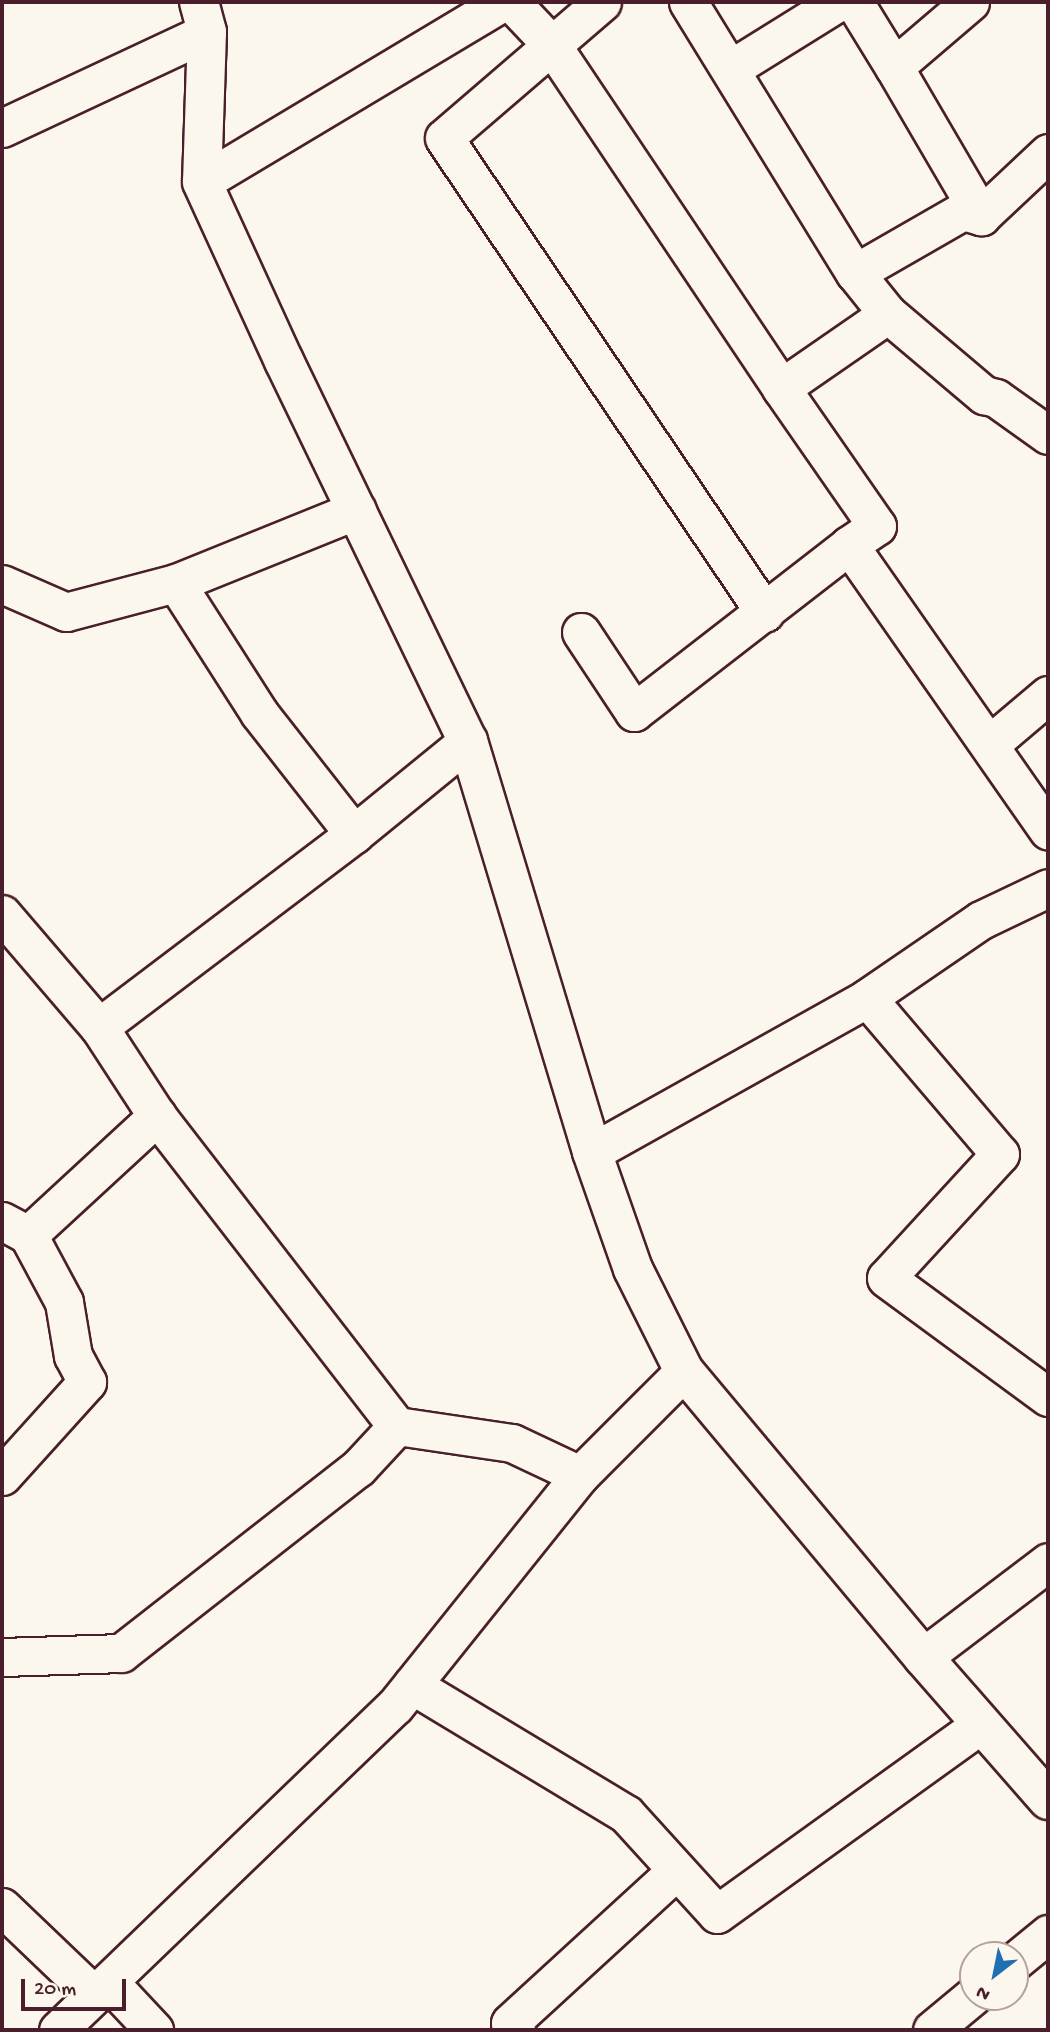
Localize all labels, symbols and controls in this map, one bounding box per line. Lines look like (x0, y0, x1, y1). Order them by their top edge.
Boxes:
north arrow (959, 1941, 1029, 2011)
scale bar (24, 1966, 130, 2010)
text: 20 m (34, 1978, 76, 2003)
text: N (972, 1979, 995, 2006)

